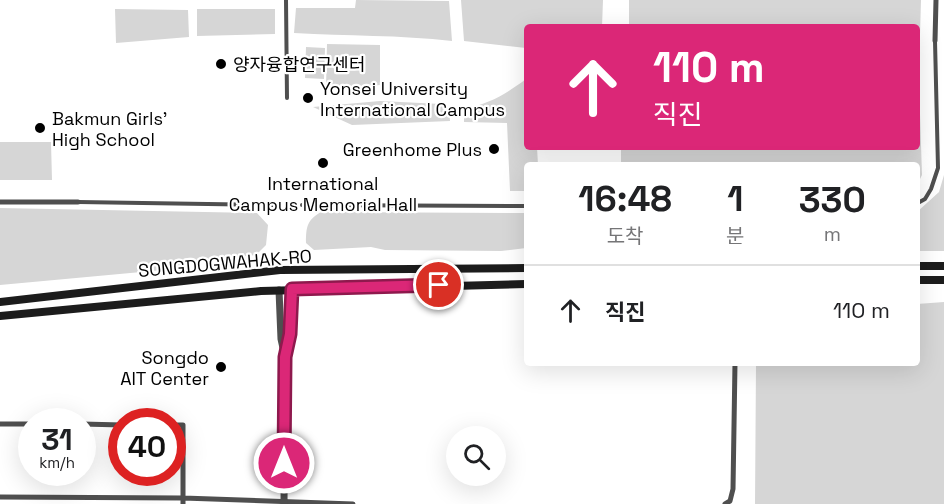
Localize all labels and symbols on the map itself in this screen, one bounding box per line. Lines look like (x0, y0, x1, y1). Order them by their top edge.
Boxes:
place label: 양자융합연구센터 (233, 53, 365, 76)
marker: 양자융합연구센터 (214, 57, 228, 71)
place label: Yonsei University International Campus (320, 77, 505, 121)
marker: Yonsei University International Campus (301, 91, 315, 105)
place label: Bakmun Girls' High School (52, 107, 167, 151)
marker: Bakmun Girls' High School (33, 121, 47, 135)
place label: Greenhome Plus (343, 138, 482, 161)
marker: Greenhome Plus (487, 142, 501, 156)
marker: International Campus Memorial Hall (316, 156, 330, 170)
place label: International Campus Memorial Hall (229, 172, 417, 216)
street label: SONGDOGWAHAK-RO (137, 244, 313, 282)
pin (413, 259, 464, 310)
place label: Songdo AIT Center (120, 346, 209, 390)
marker: Songdo AIT Center (214, 360, 228, 374)
speed limit sign: 40 (108, 408, 186, 486)
position arrow (252, 431, 316, 495)

